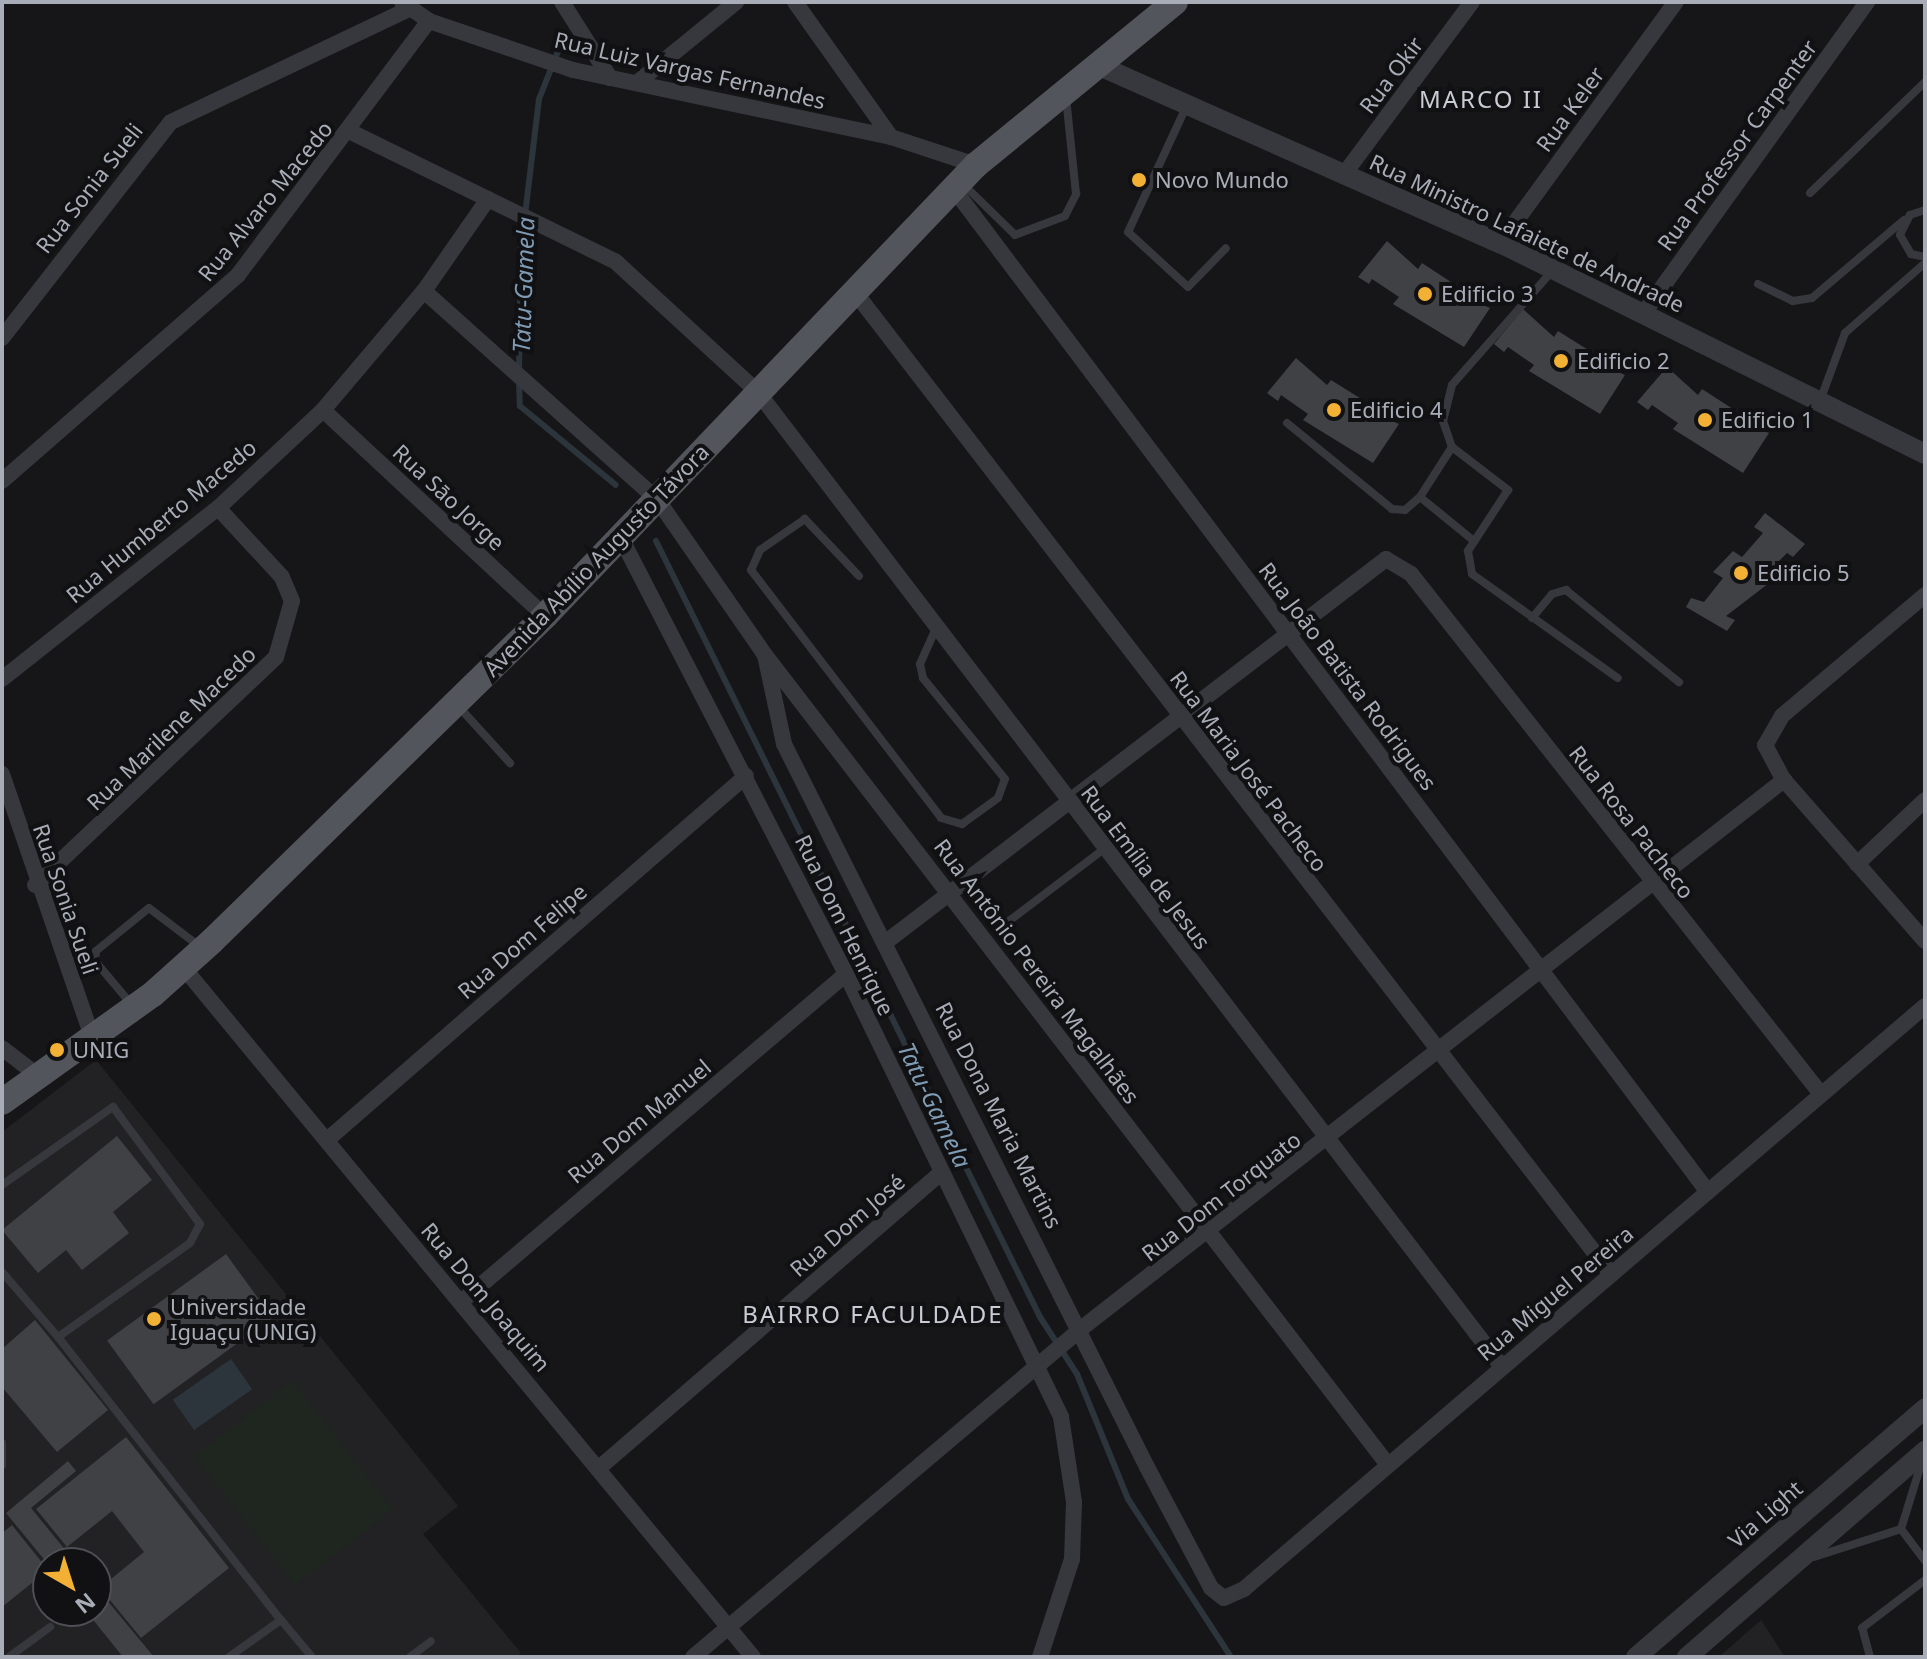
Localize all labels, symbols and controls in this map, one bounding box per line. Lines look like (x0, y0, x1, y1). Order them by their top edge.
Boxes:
street label: Rua Luiz Vargas Fernandes (552, 26, 828, 114)
street label: Rua Okir (1354, 32, 1428, 118)
street label: Rua Professor Carpenter (1652, 34, 1822, 256)
street label: Rua Keler (1530, 61, 1610, 157)
district label: MARCO II (1419, 85, 1543, 113)
street label: Rua Alvaro Macedo (192, 116, 338, 286)
street label: Rua Sonia Sueli (30, 118, 148, 258)
street label: Rua Ministro Lafaiete de Andrade (1365, 148, 1689, 318)
place label: Novo Mundo (1155, 167, 1289, 193)
marker: Novo Mundo (1130, 171, 1148, 189)
water label: Tatu-Gamela (506, 217, 540, 353)
place label: Edificio 3 (1441, 281, 1534, 307)
marker: Edificio 3 (1416, 285, 1434, 303)
place label: Edificio 2 (1577, 348, 1670, 374)
marker: Edificio 2 (1552, 352, 1570, 370)
place label: Edificio 4 (1350, 397, 1443, 423)
marker: Edificio 4 (1325, 401, 1343, 419)
place label: Edificio 1 (1721, 407, 1814, 433)
marker: Edificio 1 (1696, 411, 1714, 429)
street label: Rua Humberto Macedo (61, 434, 261, 608)
street label: Avenida Abílio Augusto Távora (478, 438, 714, 682)
street label: Rua Sāo Jorge (388, 439, 510, 555)
street label: Rua João Batista Rodrigues (1254, 557, 1442, 795)
place label: Edificio 5 (1757, 560, 1850, 586)
marker: Edificio 5 (1732, 564, 1750, 582)
street label: Rua Marilene Macedo (81, 641, 261, 815)
street label: Rua Maria José Pacheco (1165, 665, 1333, 877)
street label: Rua Rosa Pacheco (1564, 740, 1700, 904)
street label: Rua Emília de Jesus (1076, 780, 1216, 954)
street label: Rua Sonia Sueli (28, 820, 104, 978)
street label: Rua Dom Henrique (790, 830, 900, 1020)
street label: Rua Antônio Pereira Magalhães (929, 834, 1145, 1108)
street label: Rua Dom Felipe (452, 878, 592, 1004)
street label: Rua Dona Maria Martins (930, 997, 1068, 1233)
place label: UNIG (73, 1037, 129, 1063)
water label: Tatu-Gamela (892, 1038, 978, 1172)
marker: UNIG (48, 1041, 66, 1059)
street label: Rua Dom Manuel (562, 1053, 716, 1189)
street label: Rua Dom Torquato (1136, 1126, 1306, 1266)
street label: Rua Dom José (784, 1168, 910, 1282)
street label: Rua Dom Joaquim (416, 1217, 556, 1377)
street label: Rua Miguel Pereira (1472, 1220, 1638, 1366)
place label: Universidade Iguaçu (UNIG) (170, 1293, 316, 1344)
district label: BAIRRO FACULDADE (742, 1300, 1004, 1328)
marker: Universidade Iguaçu (UNIG) (145, 1310, 163, 1328)
street label: Via Light (1723, 1475, 1807, 1553)
north arrow (32, 1547, 112, 1627)
text: N (69, 1587, 102, 1621)

